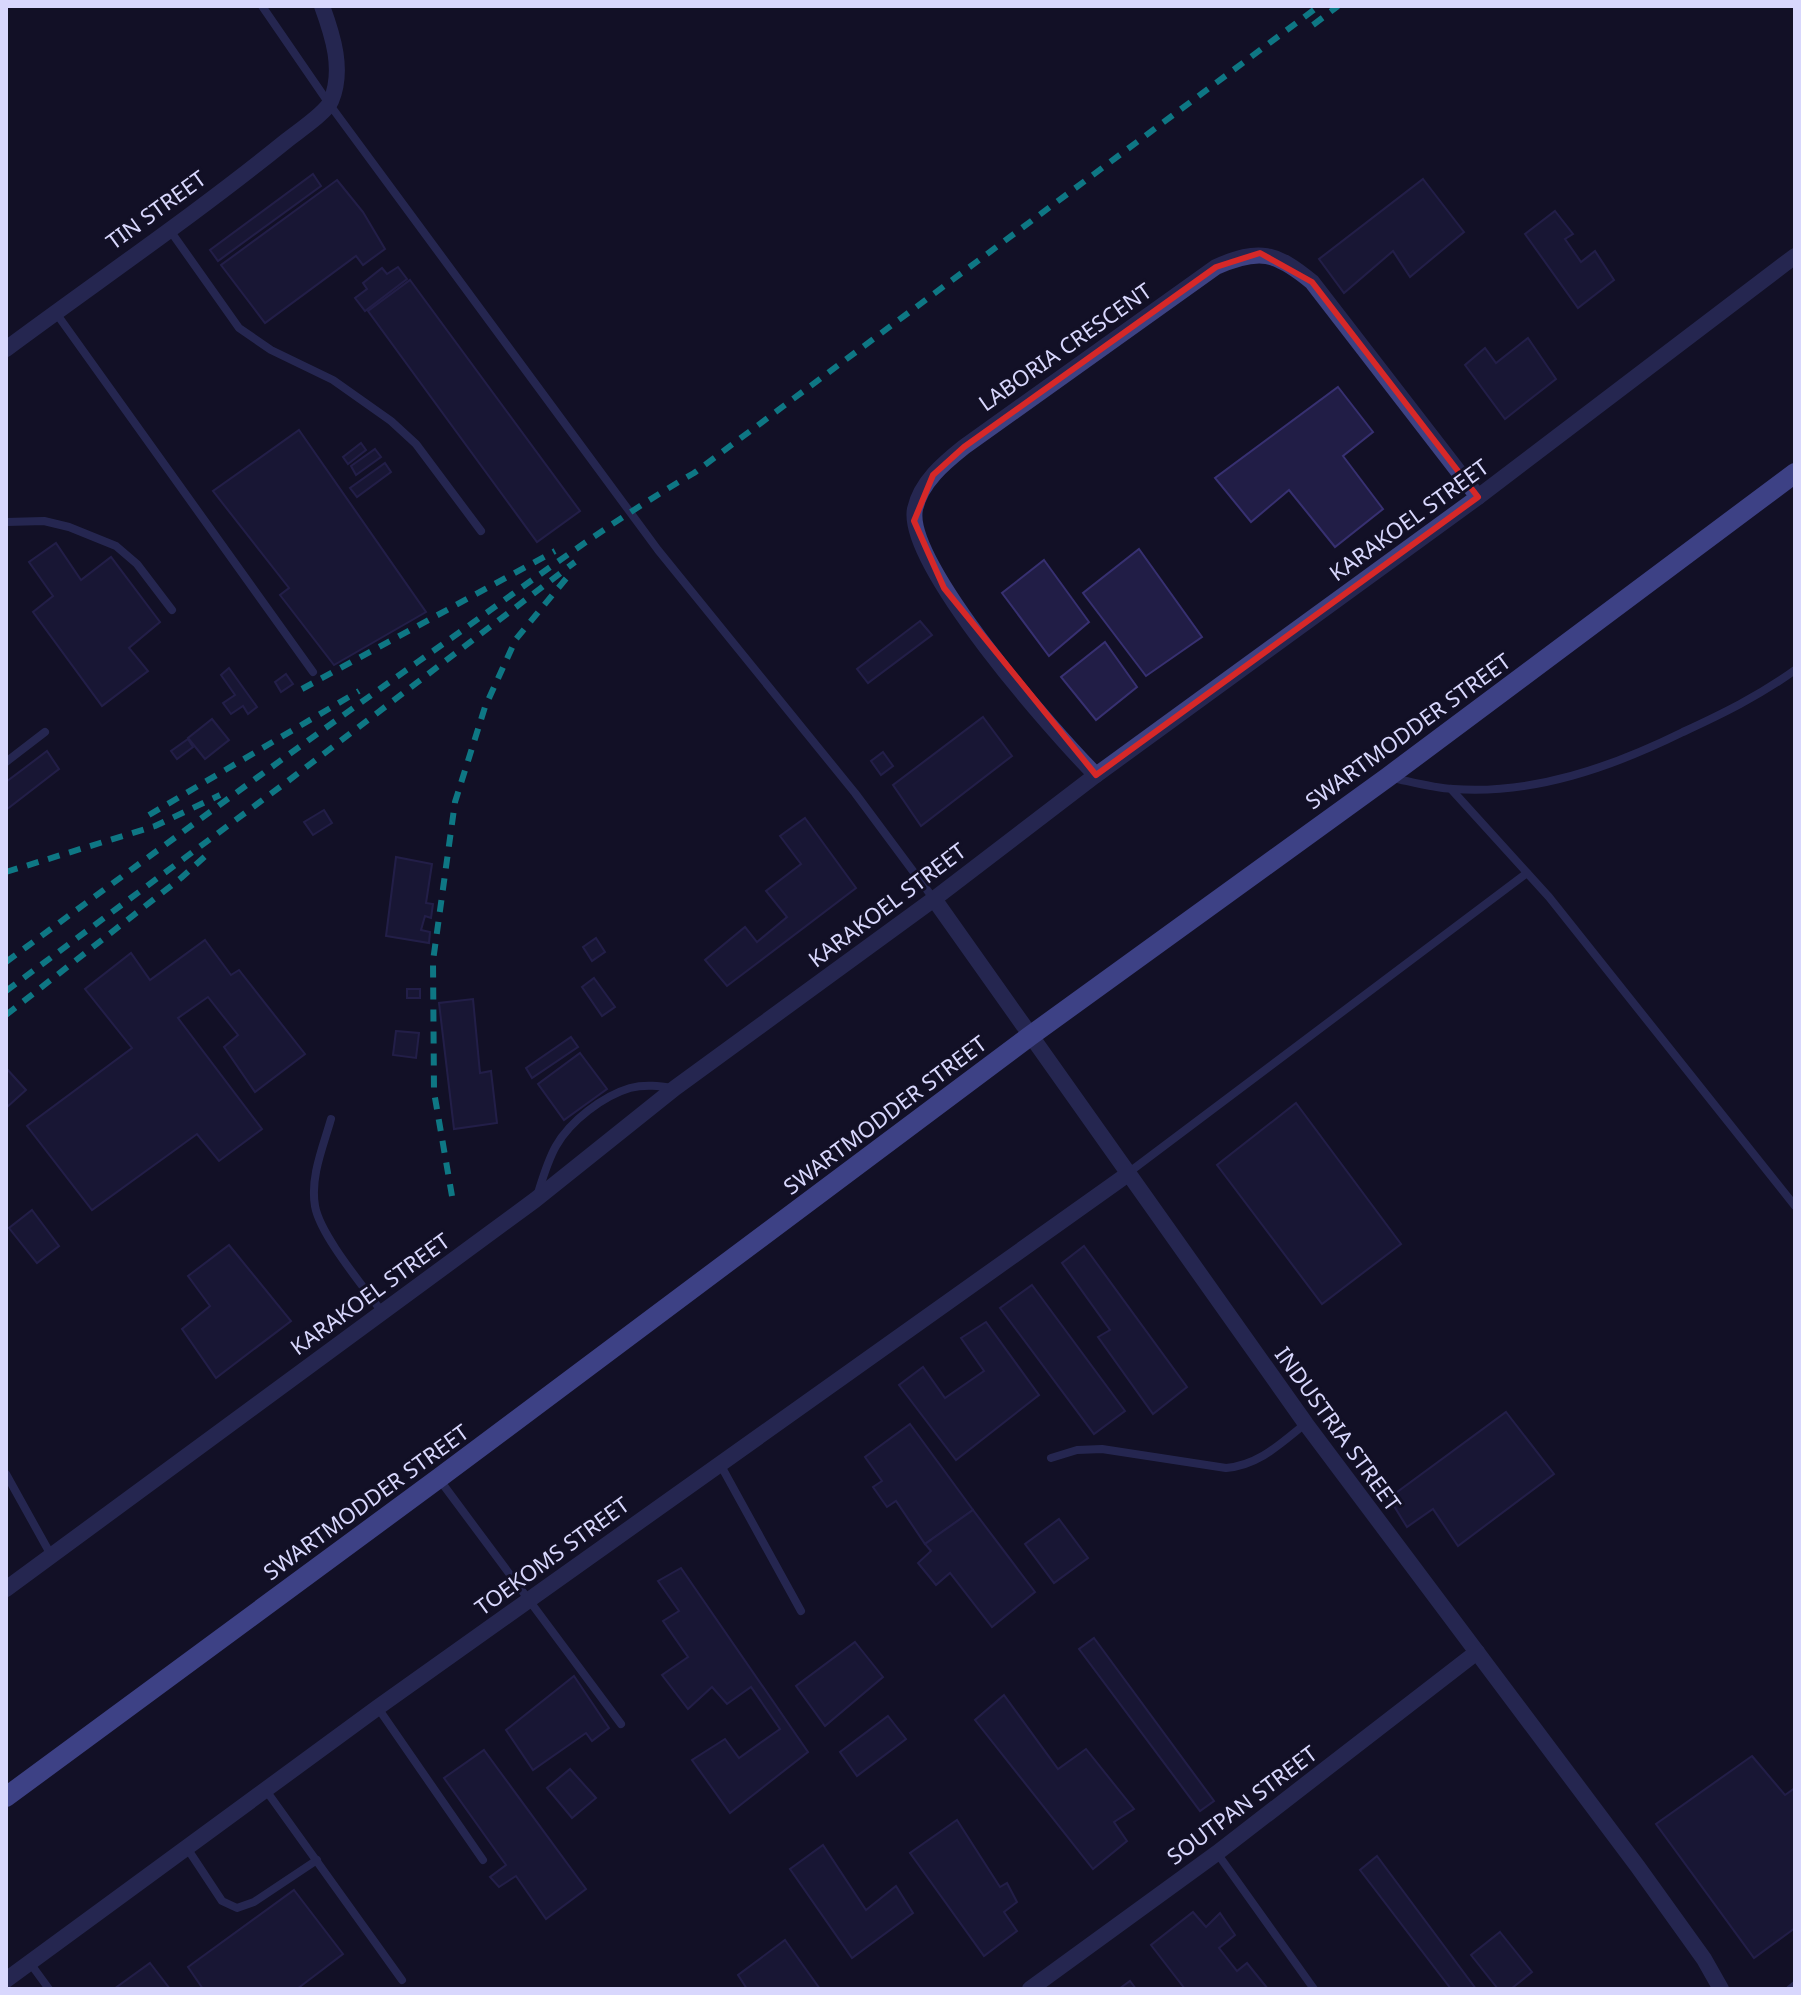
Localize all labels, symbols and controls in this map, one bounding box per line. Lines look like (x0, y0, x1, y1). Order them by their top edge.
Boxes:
street label: TIN STREET (99, 163, 211, 256)
street label: LABORIA CRESCENT (972, 275, 1157, 417)
street label: KARAKOEL STREET (1323, 451, 1494, 587)
street label: SWARTMODDER STREET (1299, 645, 1516, 815)
street label: KARAKOEL STREET (802, 835, 971, 973)
street label: SWARTMODDER STREET (777, 1028, 992, 1201)
street label: KARAKOEL STREET (284, 1225, 455, 1361)
street label: INDUSTRIA STREET (1269, 1340, 1409, 1517)
street label: SWARTMODDER STREET (257, 1416, 474, 1586)
street label: TOEKOMS STREET (468, 1489, 635, 1621)
street label: SOUTPAN STREET (1160, 1738, 1323, 1871)

